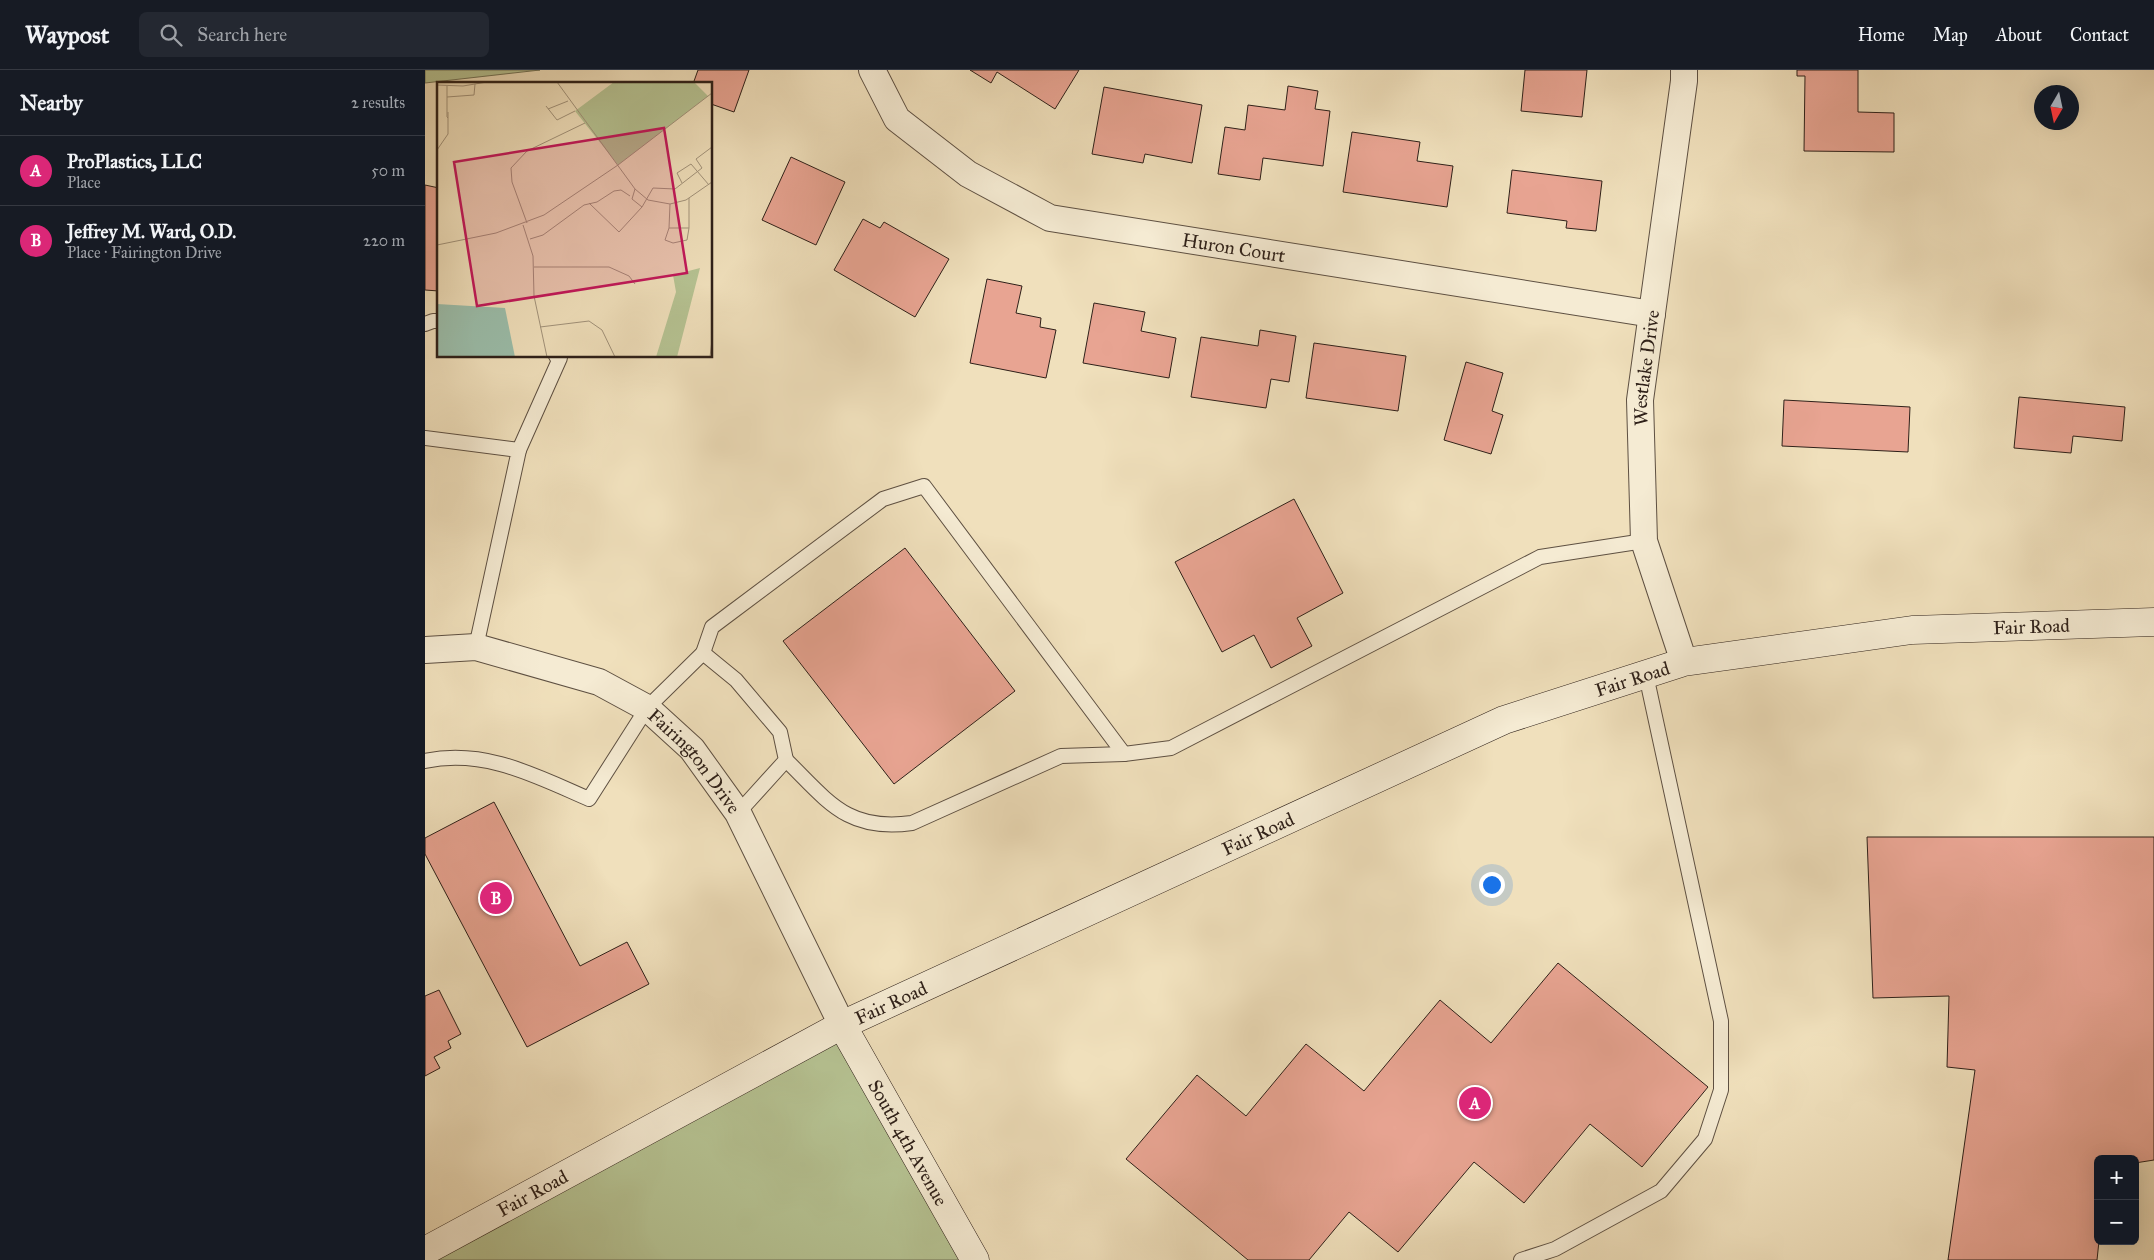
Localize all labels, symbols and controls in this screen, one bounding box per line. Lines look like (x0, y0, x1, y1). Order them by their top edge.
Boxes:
search box (139, 12, 489, 57)
text: Waypost (25, 20, 109, 50)
icon: search (157, 21, 185, 49)
text: Search here (197, 23, 287, 46)
text: Home (1858, 24, 1905, 46)
text: Map (1933, 24, 1968, 46)
text: About (1996, 24, 2042, 46)
text: Contact (2070, 24, 2129, 46)
inset map (437, 82, 713, 358)
north arrow (2034, 85, 2079, 130)
text: Nearby (20, 90, 83, 116)
text: 2 results (351, 93, 405, 112)
text: ProPlastics, LLC (67, 150, 202, 173)
text: A (31, 161, 41, 180)
text: 50 m (371, 161, 405, 180)
text: Place (67, 173, 101, 192)
text: Jeffrey M. Ward, O.D. (67, 220, 236, 243)
street label: Huron Court (1181, 228, 1287, 267)
text: B (31, 231, 41, 250)
text: 220 m (363, 231, 405, 250)
text: Place · Fairington Drive (67, 243, 222, 262)
street label: Westlake Drive (1629, 308, 1664, 426)
street label: Fair Road (1993, 613, 2071, 639)
street label: Fair Road (1592, 656, 1673, 701)
street label: Fairington Drive (643, 703, 746, 818)
street label: Fair Road (1218, 807, 1298, 860)
your location (1479, 872, 1505, 898)
pin: B (480, 879, 512, 917)
street label: Fair Road (851, 976, 931, 1029)
street label: South 4th Avenue (864, 1075, 953, 1210)
pin: A (1459, 1084, 1491, 1122)
map controls (2094, 1155, 2139, 1245)
button: + (2094, 1155, 2139, 1200)
street label: Fair Road (493, 1164, 572, 1221)
button: − (2094, 1200, 2139, 1245)

